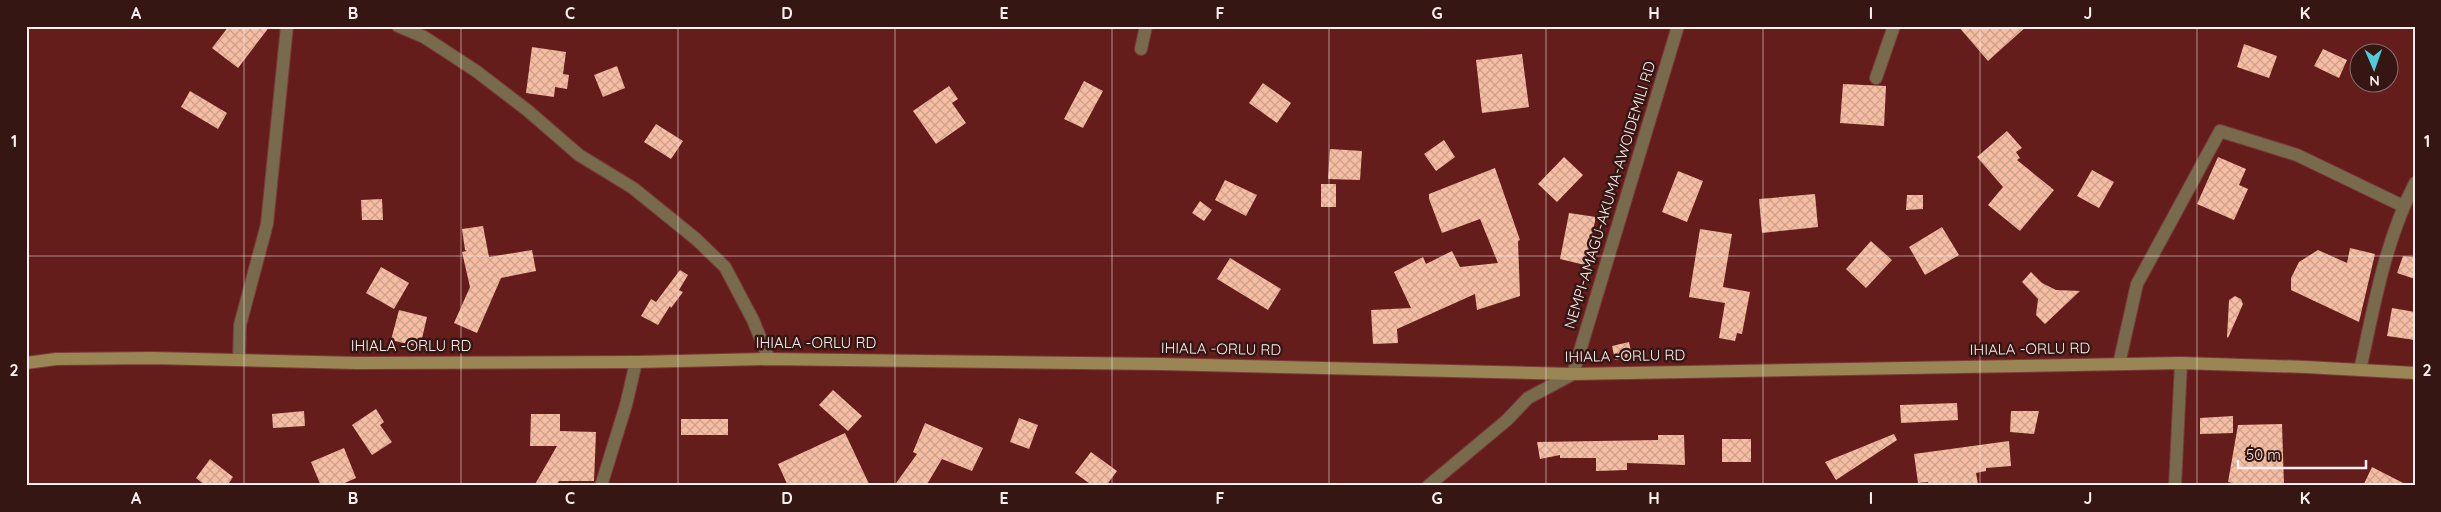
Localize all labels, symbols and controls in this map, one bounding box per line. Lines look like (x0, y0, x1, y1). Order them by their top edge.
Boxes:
text: A (131, 3, 142, 23)
text: B (348, 3, 358, 23)
text: C (565, 3, 575, 23)
text: D (781, 3, 793, 23)
text: E (999, 3, 1009, 23)
text: F (1216, 3, 1225, 23)
text: G (1431, 3, 1443, 23)
text: H (1648, 3, 1660, 23)
text: I (1869, 3, 1873, 23)
text: J (2084, 3, 2092, 23)
text: K (2300, 3, 2310, 23)
north arrow (2348, 42, 2398, 92)
street label: NEMPI-AMAGU-AKUMA-AWOIDEMILI RD (1560, 59, 1659, 331)
text: N (2369, 72, 2380, 90)
text: 1 (11, 131, 17, 151)
text: 1 (2424, 131, 2430, 151)
street label: IHIALA -ORLU RD (756, 333, 876, 352)
street label: IHIALA -ORLU RD (351, 336, 471, 355)
street label: IHIALA -ORLU RD (1161, 338, 1282, 359)
street label: IHIALA -ORLU RD (1970, 338, 2091, 359)
street label: IHIALA -ORLU RD (1565, 345, 1686, 366)
text: 2 (9, 360, 19, 380)
text: 2 (2422, 360, 2432, 380)
scale bar (2238, 437, 2366, 469)
text: 50 m (2246, 445, 2281, 464)
text: A (131, 488, 142, 508)
text: B (348, 488, 358, 508)
text: C (565, 488, 575, 508)
text: D (781, 488, 793, 508)
text: E (999, 488, 1009, 508)
text: F (1216, 488, 1225, 508)
text: G (1431, 488, 1443, 508)
text: H (1648, 488, 1660, 508)
text: I (1869, 488, 1873, 508)
text: J (2084, 488, 2092, 508)
text: K (2300, 488, 2310, 508)

